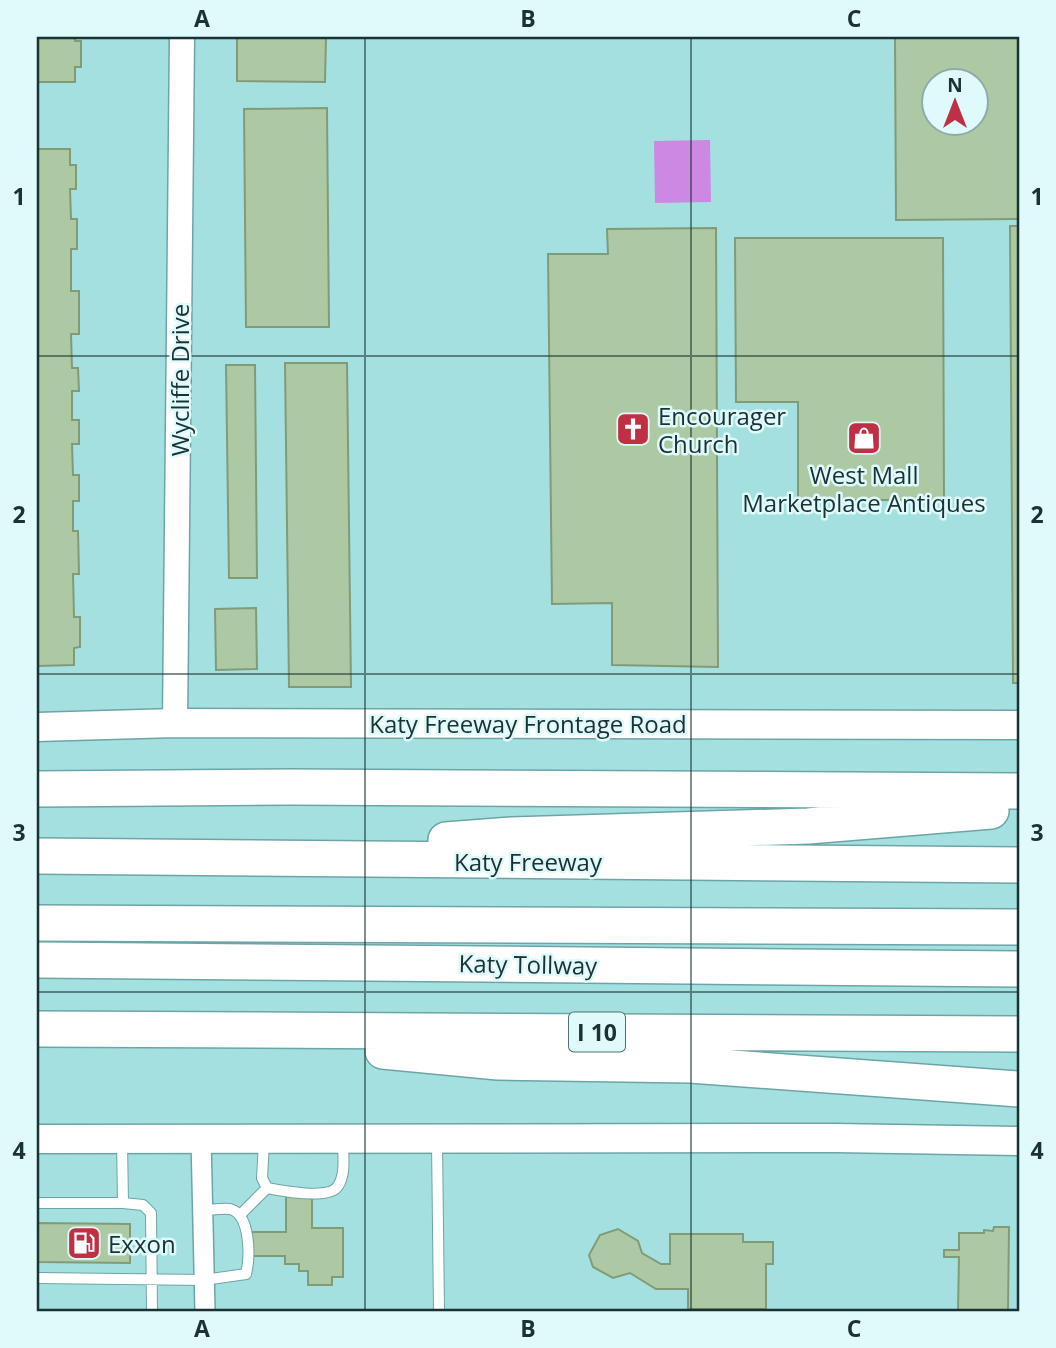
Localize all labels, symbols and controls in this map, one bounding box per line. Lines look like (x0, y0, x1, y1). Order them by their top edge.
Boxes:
text: A (194, 2, 210, 34)
text: B (520, 2, 536, 34)
text: C (847, 2, 861, 34)
north arrow (920, 66, 990, 136)
text: N (947, 72, 963, 98)
text: 1 (12, 180, 26, 212)
text: 1 (1030, 180, 1044, 212)
street label: Wycliffe Drive (163, 304, 196, 456)
place label: Encourager Church (658, 399, 786, 460)
church icon: Encourager Church (614, 410, 652, 448)
shop icon: West Mall Marketplace Antiques (845, 419, 883, 457)
place label: West Mall Marketplace Antiques (742, 458, 986, 519)
text: 2 (12, 498, 26, 530)
text: 2 (1030, 498, 1044, 530)
street label: Katy Freeway Frontage Road (369, 707, 687, 740)
text: 3 (12, 816, 26, 848)
text: 3 (1030, 816, 1044, 848)
street label: Katy Freeway (454, 845, 603, 878)
street label: Katy Tollway (458, 946, 599, 982)
road number: I 10 (569, 1012, 625, 1051)
text: 4 (12, 1134, 26, 1166)
text: 4 (1030, 1134, 1044, 1166)
fuel station icon: Exxon (65, 1224, 103, 1262)
place label: Exxon (108, 1227, 176, 1260)
text: A (194, 1312, 210, 1344)
text: B (520, 1312, 536, 1344)
text: C (847, 1312, 861, 1344)

